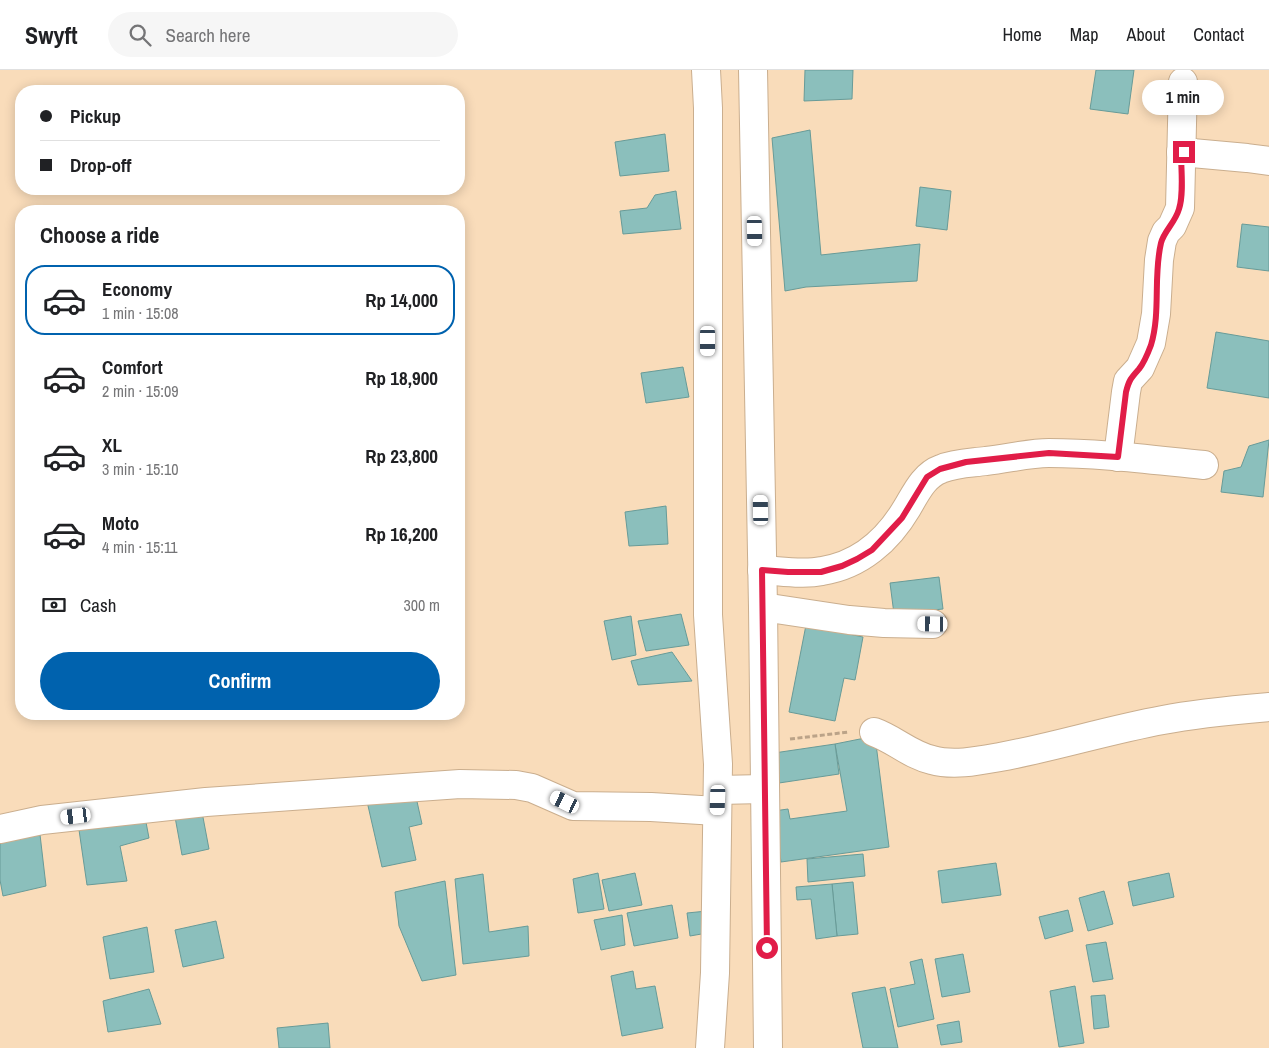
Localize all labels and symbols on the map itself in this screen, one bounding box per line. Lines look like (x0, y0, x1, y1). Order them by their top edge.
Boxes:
callout: 1 min (1143, 79, 1225, 114)
route end (1173, 141, 1195, 163)
car (747, 216, 762, 246)
car (700, 326, 715, 356)
car (753, 495, 768, 525)
car (917, 616, 948, 632)
car (709, 785, 726, 815)
car (548, 789, 581, 815)
car (60, 807, 91, 825)
route start (756, 937, 778, 959)

